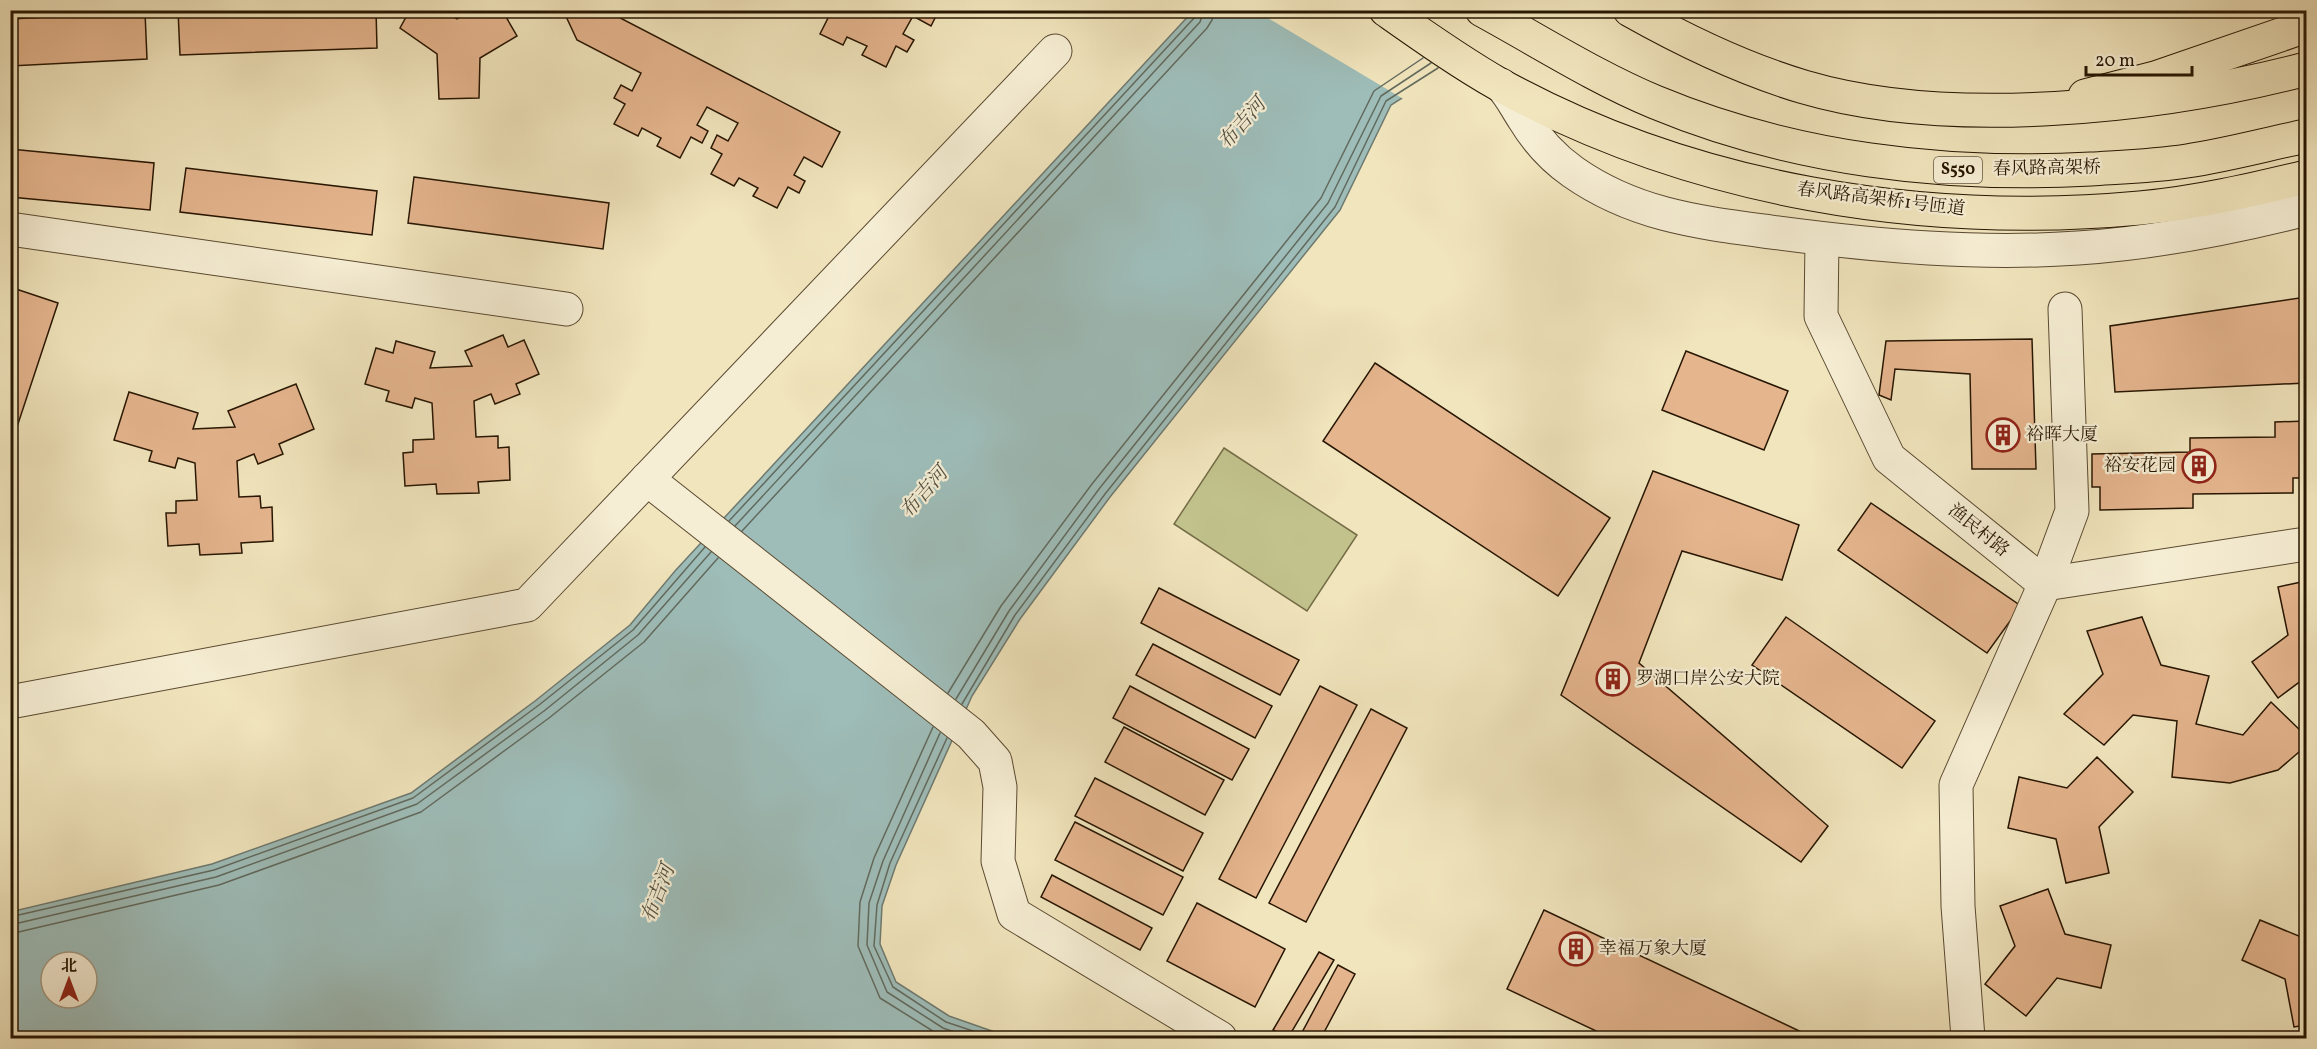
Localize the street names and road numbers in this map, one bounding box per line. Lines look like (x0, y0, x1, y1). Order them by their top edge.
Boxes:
street label: 春风路高架桥 (1993, 156, 2101, 182)
road number: S550 (1934, 157, 1982, 183)
street label: 春风路高架桥1号匝道 (1796, 177, 1966, 223)
street label: 渔民村路 (1942, 499, 2014, 563)

